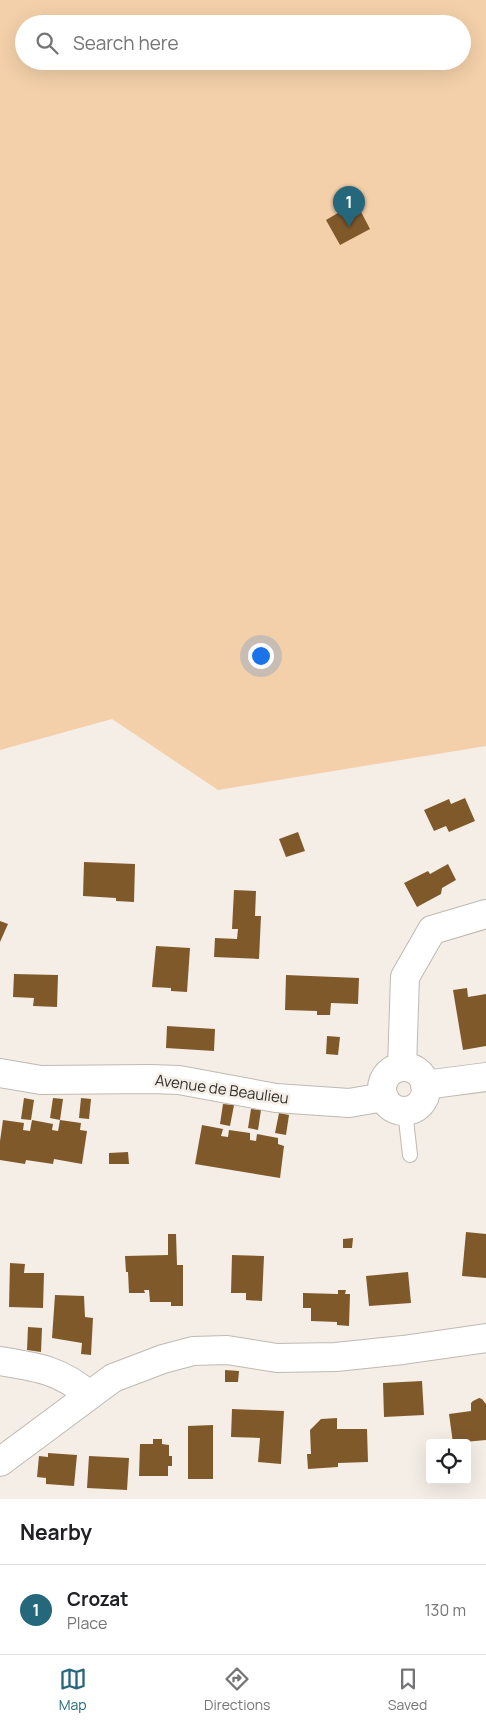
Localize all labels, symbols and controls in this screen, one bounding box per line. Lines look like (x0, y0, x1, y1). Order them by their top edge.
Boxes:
search box (15, 15, 471, 70)
icon: search (33, 29, 61, 57)
text: Search here (73, 30, 179, 56)
pin: 1 (333, 186, 365, 227)
your location (248, 643, 274, 669)
street label: Avenue de Beaulieu (154, 1069, 290, 1109)
map controls (426, 1439, 471, 1484)
button: locate (426, 1439, 471, 1484)
text: Nearby (20, 1518, 92, 1546)
text: Crozat (67, 1586, 129, 1612)
text: 1 (32, 1599, 40, 1621)
text: 130 m (424, 1599, 466, 1621)
text: Place (67, 1612, 107, 1634)
tab: Map (59, 1665, 87, 1714)
tab: Directions (204, 1665, 270, 1714)
tab: Saved (388, 1665, 427, 1714)

